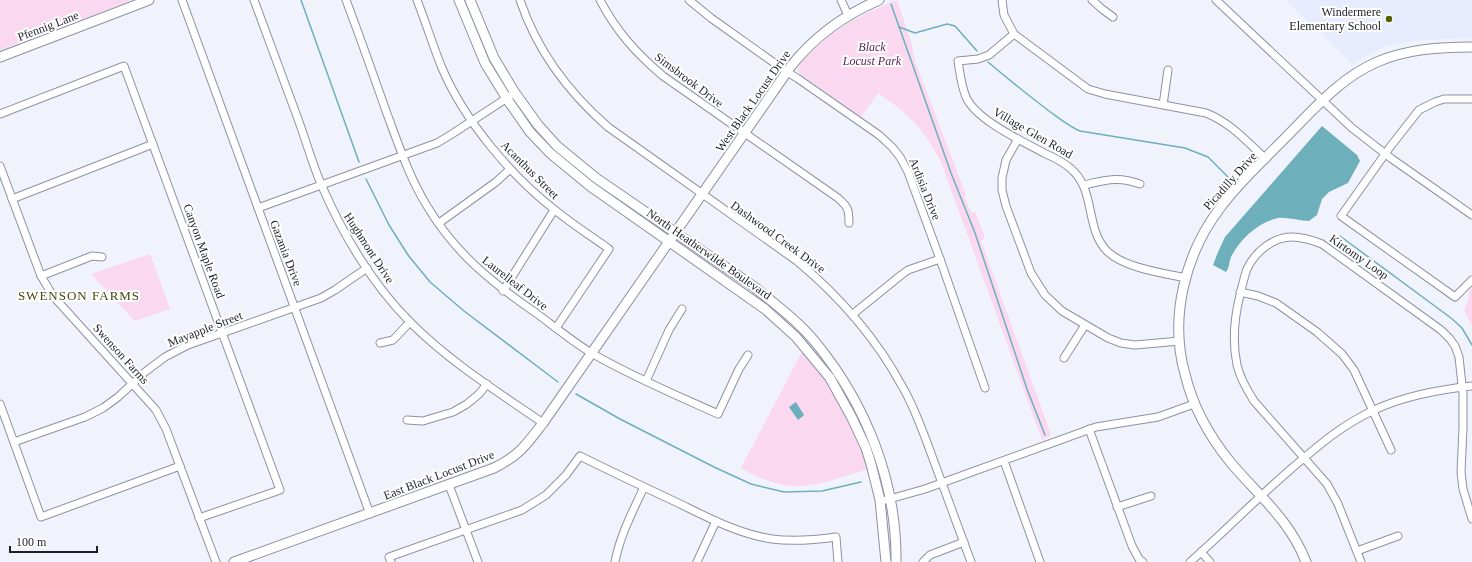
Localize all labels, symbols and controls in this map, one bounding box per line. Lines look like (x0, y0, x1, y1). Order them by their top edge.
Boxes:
place label: Windermere Elementary School (1289, 5, 1382, 33)
street label: Pfennig Lane (15, 8, 81, 44)
marker: Windermere Elementary School (1384, 14, 1394, 24)
park label: Black Locust Park (842, 40, 902, 68)
street label: West Black Locust Drive (713, 48, 793, 154)
street label: Simsbrook Drive (652, 50, 726, 110)
street label: Village Glen Road (991, 105, 1075, 161)
street label: Acanthus Street (498, 138, 562, 202)
street label: Picadilly Drive (1200, 149, 1260, 213)
street label: Ardisia Drive (906, 156, 944, 222)
street label: Dashwood Creek Drive (728, 198, 828, 276)
street label: Canyon Maple Road (180, 202, 228, 300)
street label: North Heatherwilde Boulevard (644, 206, 774, 302)
street label: Hughmont Drive (341, 210, 397, 286)
street label: Gazania Drive (267, 218, 305, 288)
street label: Kirtomy Loop (1327, 231, 1391, 283)
street label: Laurelleaf Drive (479, 253, 551, 313)
district label: SWENSON FARMS (18, 288, 140, 303)
street label: Mayapple Street (166, 308, 245, 350)
street label: Swenson Farms (90, 321, 152, 387)
street label: East Black Locust Drive (382, 447, 496, 503)
scale bar (10, 528, 97, 554)
text: 100 m (16, 535, 47, 549)

